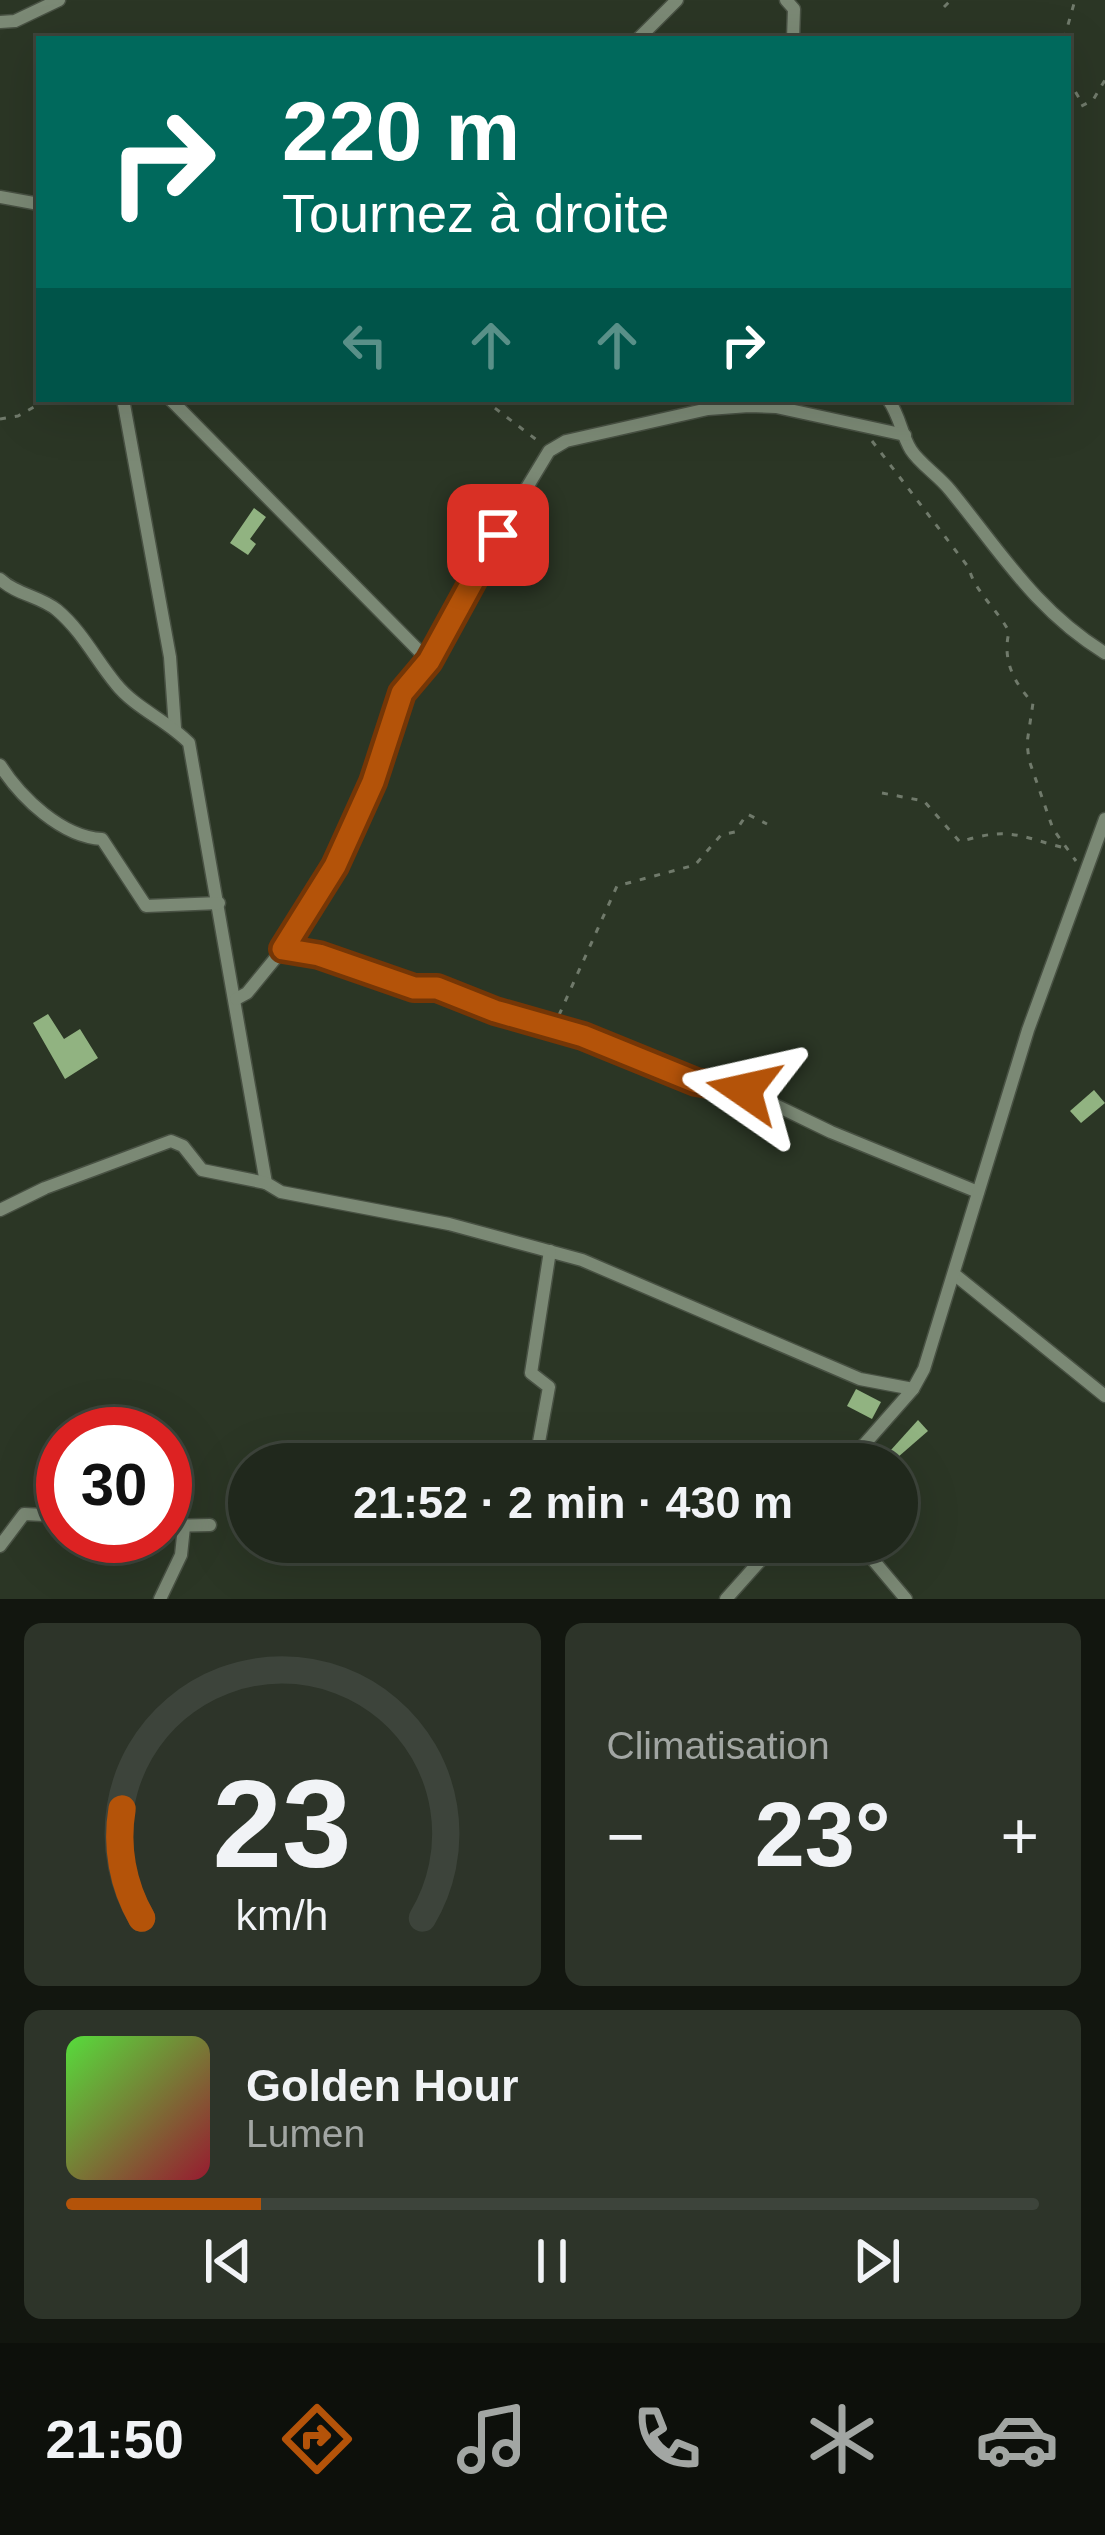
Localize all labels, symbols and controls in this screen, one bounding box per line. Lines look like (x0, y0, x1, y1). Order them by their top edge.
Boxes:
icon: right (84, 84, 240, 240)
text: 220 m (282, 84, 520, 178)
text: Tournez à droite (282, 183, 669, 243)
icon: left (332, 312, 398, 378)
icon: ahead (458, 312, 524, 378)
icon: ahead (584, 312, 650, 378)
icon: right (710, 312, 776, 378)
pin (447, 484, 549, 586)
icon: arrive (465, 502, 531, 568)
position arrow (681, 1027, 807, 1153)
speed limit sign: 30 (36, 1407, 192, 1563)
text: 21:52 · 2 min · 430 m (353, 1477, 793, 1528)
text: Climatisation (607, 1724, 830, 1767)
text: 23 (213, 1754, 352, 1893)
text: 23° (755, 1785, 891, 1885)
text: − (607, 1799, 645, 1873)
text: + (1000, 1799, 1039, 1873)
text: km/h (236, 1890, 329, 1938)
text: Golden Hour (246, 2060, 518, 2111)
text: Lumen (246, 2112, 365, 2155)
icon: previous (195, 2228, 261, 2294)
icon: pause (519, 2228, 585, 2294)
icon: next (844, 2228, 910, 2294)
icon: directions (275, 2397, 359, 2481)
icon: music (450, 2397, 534, 2481)
icon: phone (625, 2397, 709, 2481)
icon: climate (800, 2397, 884, 2481)
icon: car (975, 2397, 1059, 2481)
text: 21:50 (46, 2409, 184, 2469)

